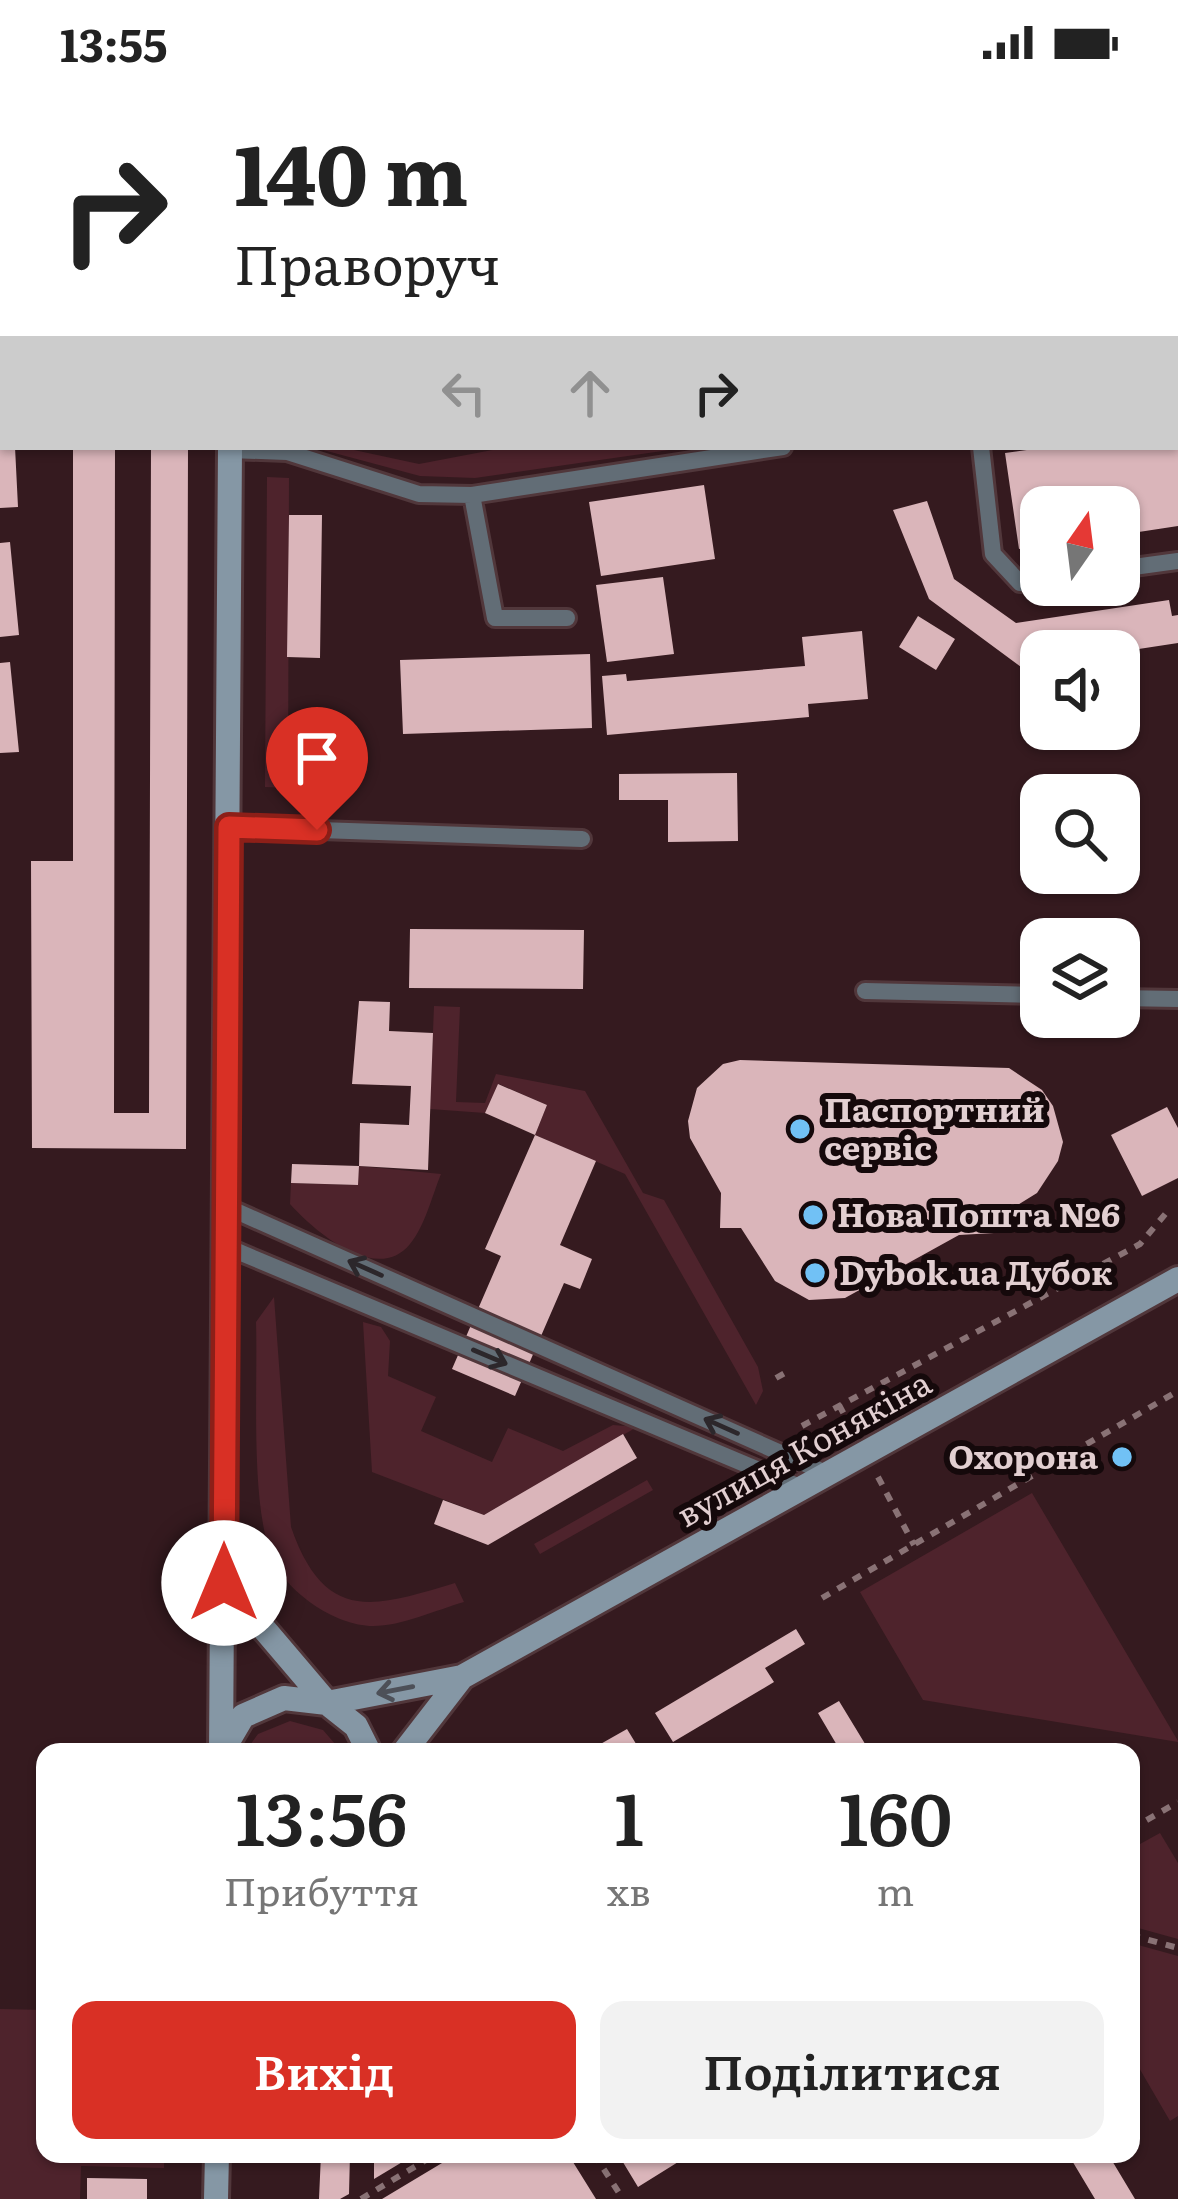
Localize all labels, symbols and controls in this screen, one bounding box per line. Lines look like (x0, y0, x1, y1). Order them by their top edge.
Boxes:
text: 13:55 (60, 9, 168, 76)
text: 140 m (234, 107, 469, 232)
icon: right (36, 132, 192, 288)
text: Праворуч (234, 221, 501, 302)
icon: left (431, 360, 497, 426)
icon: ahead (557, 360, 623, 426)
icon: right (683, 360, 749, 426)
north arrow (1020, 486, 1140, 606)
map controls (1020, 486, 1140, 1038)
button: sound (1020, 630, 1140, 750)
pin (266, 707, 368, 830)
icon: arrive (284, 725, 350, 791)
button: search (1020, 774, 1140, 894)
button: layers (1020, 918, 1140, 1038)
place label: Паспортний сервіс (824, 1083, 1045, 1170)
marker: Паспортний сервіс (787, 1116, 813, 1142)
place label: Нова Пошта №6 (837, 1188, 1120, 1237)
marker: Нова Пошта №6 (800, 1202, 826, 1228)
place label: Dybok.ua Дубок (839, 1246, 1113, 1295)
one-way arrow (347, 1255, 383, 1277)
marker: Dybok.ua Дубок (802, 1260, 828, 1286)
one-way arrow (470, 1348, 507, 1369)
street label: вулиця Конякіна (667, 1356, 939, 1537)
one-way arrow (704, 1414, 740, 1436)
place label: Охорона (948, 1430, 1099, 1479)
marker: Охорона (1109, 1444, 1135, 1470)
position arrow (161, 1520, 287, 1646)
one-way arrow (376, 1680, 415, 1702)
text: 13:56 (236, 1761, 407, 1868)
text: 1 (614, 1761, 644, 1868)
text: 160 (839, 1761, 952, 1868)
text: Прибуття (224, 1860, 419, 1918)
text: хв (607, 1860, 651, 1918)
text: m (877, 1860, 914, 1918)
button: Вихід (72, 2001, 576, 2139)
button: Поділитися (600, 2001, 1104, 2139)

